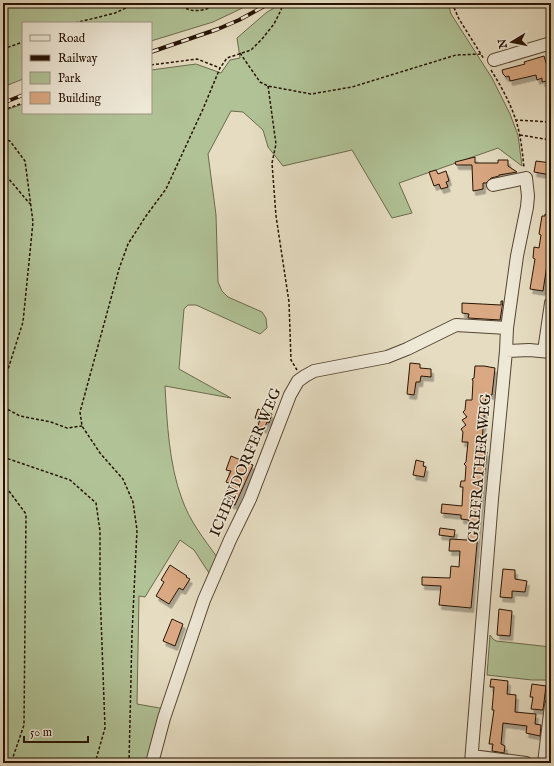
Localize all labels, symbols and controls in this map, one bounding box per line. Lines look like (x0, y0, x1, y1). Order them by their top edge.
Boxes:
legend (22, 22, 152, 114)
north arrow (492, 22, 532, 62)
text: Road (58, 31, 86, 46)
text: N (495, 37, 511, 50)
text: Railway (58, 51, 97, 66)
text: Park (58, 71, 81, 86)
text: Building (58, 91, 102, 106)
street label: ICHENDORFER WEG (205, 385, 286, 540)
street label: GREFRATHER WEG (464, 393, 495, 543)
scale bar (24, 718, 88, 744)
text: 50 m (30, 725, 52, 740)

